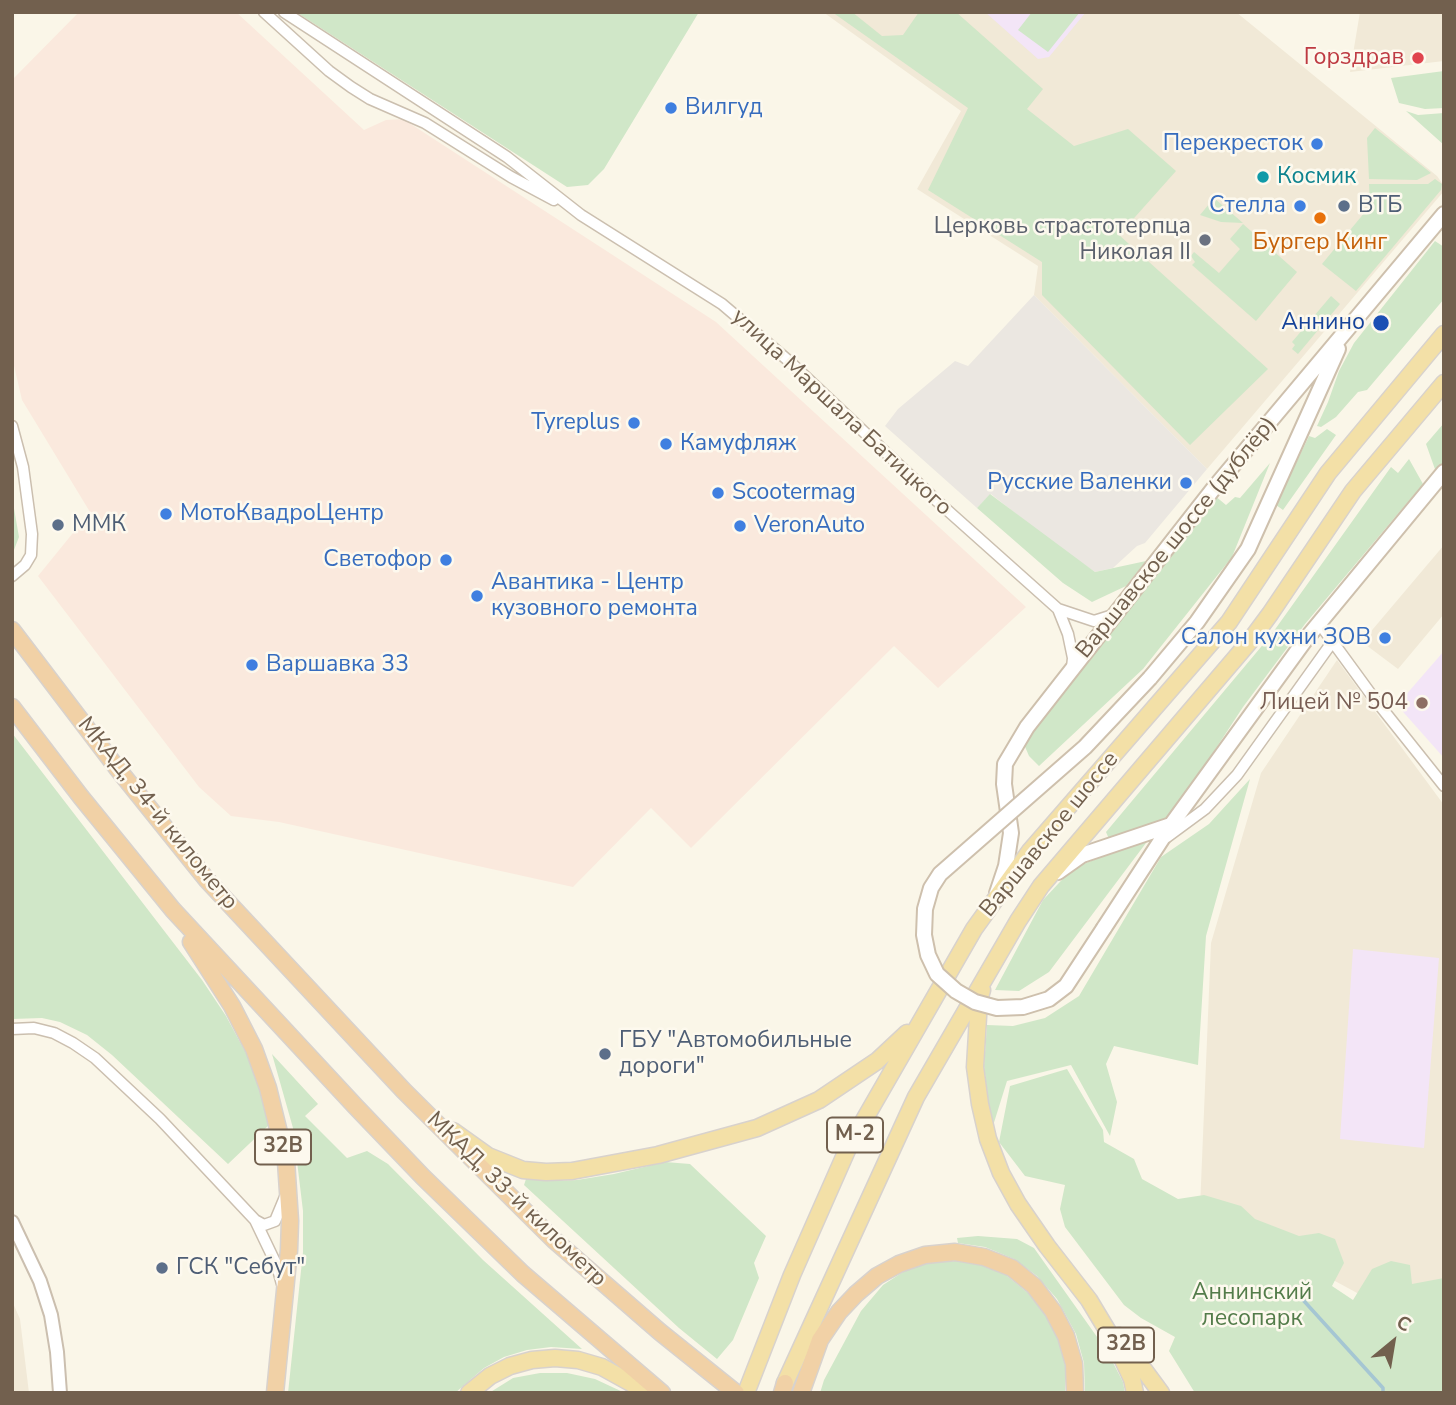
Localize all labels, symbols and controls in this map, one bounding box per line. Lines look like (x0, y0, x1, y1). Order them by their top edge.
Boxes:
place label: Горздрав (1304, 44, 1404, 72)
marker: Горздрав (1410, 50, 1426, 66)
place label: Вилгуд (685, 94, 763, 122)
marker: Вилгуд (663, 100, 679, 116)
place label: Перекресток (1163, 130, 1303, 158)
marker: Перекресток (1309, 136, 1325, 152)
place label: Космик (1277, 163, 1356, 191)
marker: Космик (1255, 169, 1271, 185)
place label: Стелла (1209, 192, 1286, 220)
place label: ВТБ (1358, 192, 1402, 220)
marker: Стелла (1292, 198, 1308, 214)
marker: ВТБ (1336, 198, 1352, 214)
marker: Бургер Кинг (1312, 210, 1328, 226)
place label: Церковь страстотерпца Николая II (934, 213, 1191, 267)
place label: Бургер Кинг (1253, 229, 1387, 257)
marker: Церковь страстотерпца Николая II (1197, 232, 1213, 248)
street label: улица Маршала Батицкого (725, 304, 957, 522)
place label: Аннино (1281, 309, 1365, 337)
marker: Аннино (1371, 313, 1391, 333)
place label: Tyreplus (531, 409, 620, 437)
street label: Варшавское шоссе (дублёр) (1071, 412, 1283, 664)
marker: Tyreplus (626, 415, 642, 431)
place label: Камуфляж (680, 430, 796, 458)
marker: Камуфляж (658, 436, 674, 452)
place label: Русские Валенки (987, 469, 1172, 497)
marker: Русские Валенки (1178, 475, 1194, 491)
place label: Scootermag (732, 479, 856, 507)
marker: Scootermag (710, 485, 726, 501)
place label: МотоКвадроЦентр (180, 500, 384, 528)
marker: МотоКвадроЦентр (158, 506, 174, 522)
place label: ММК (72, 511, 126, 539)
place label: VeronAuto (754, 512, 865, 540)
marker: ММК (50, 517, 66, 533)
marker: VeronAuto (732, 518, 748, 534)
place label: Светофор (323, 546, 432, 574)
marker: Светофор (438, 552, 454, 568)
place label: Авантика - Центр кузовного ремонта (491, 569, 698, 623)
marker: Авантика - Центр кузовного ремонта (469, 588, 485, 604)
place label: Салон кухни ЗОВ (1181, 624, 1371, 652)
marker: Салон кухни ЗОВ (1377, 630, 1393, 646)
place label: Варшавка 33 (266, 651, 409, 679)
marker: Варшавка 33 (244, 657, 260, 673)
place label: Лицей № 504 (1260, 689, 1408, 717)
marker: Лицей № 504 (1414, 695, 1430, 711)
street label: МКАД, 34-й километр (71, 712, 243, 916)
street label: Варшавское шоссе (975, 747, 1125, 923)
place label: ГБУ "Автомобильные дороги" (619, 1027, 852, 1081)
marker: ГБУ "Автомобильные дороги" (597, 1046, 613, 1062)
street label: МКАД, 33-й километр (420, 1107, 612, 1293)
road number: М-2 (827, 1118, 883, 1152)
road number: 32B (255, 1130, 311, 1164)
place label: ГСК "Себут" (176, 1254, 305, 1282)
marker: ГСК "Себут" (154, 1260, 170, 1276)
park label: Аннинский лесопарк (1192, 1279, 1312, 1333)
north arrow (1358, 1307, 1428, 1377)
text: С (1391, 1309, 1416, 1338)
road number: 32B (1098, 1328, 1154, 1362)

